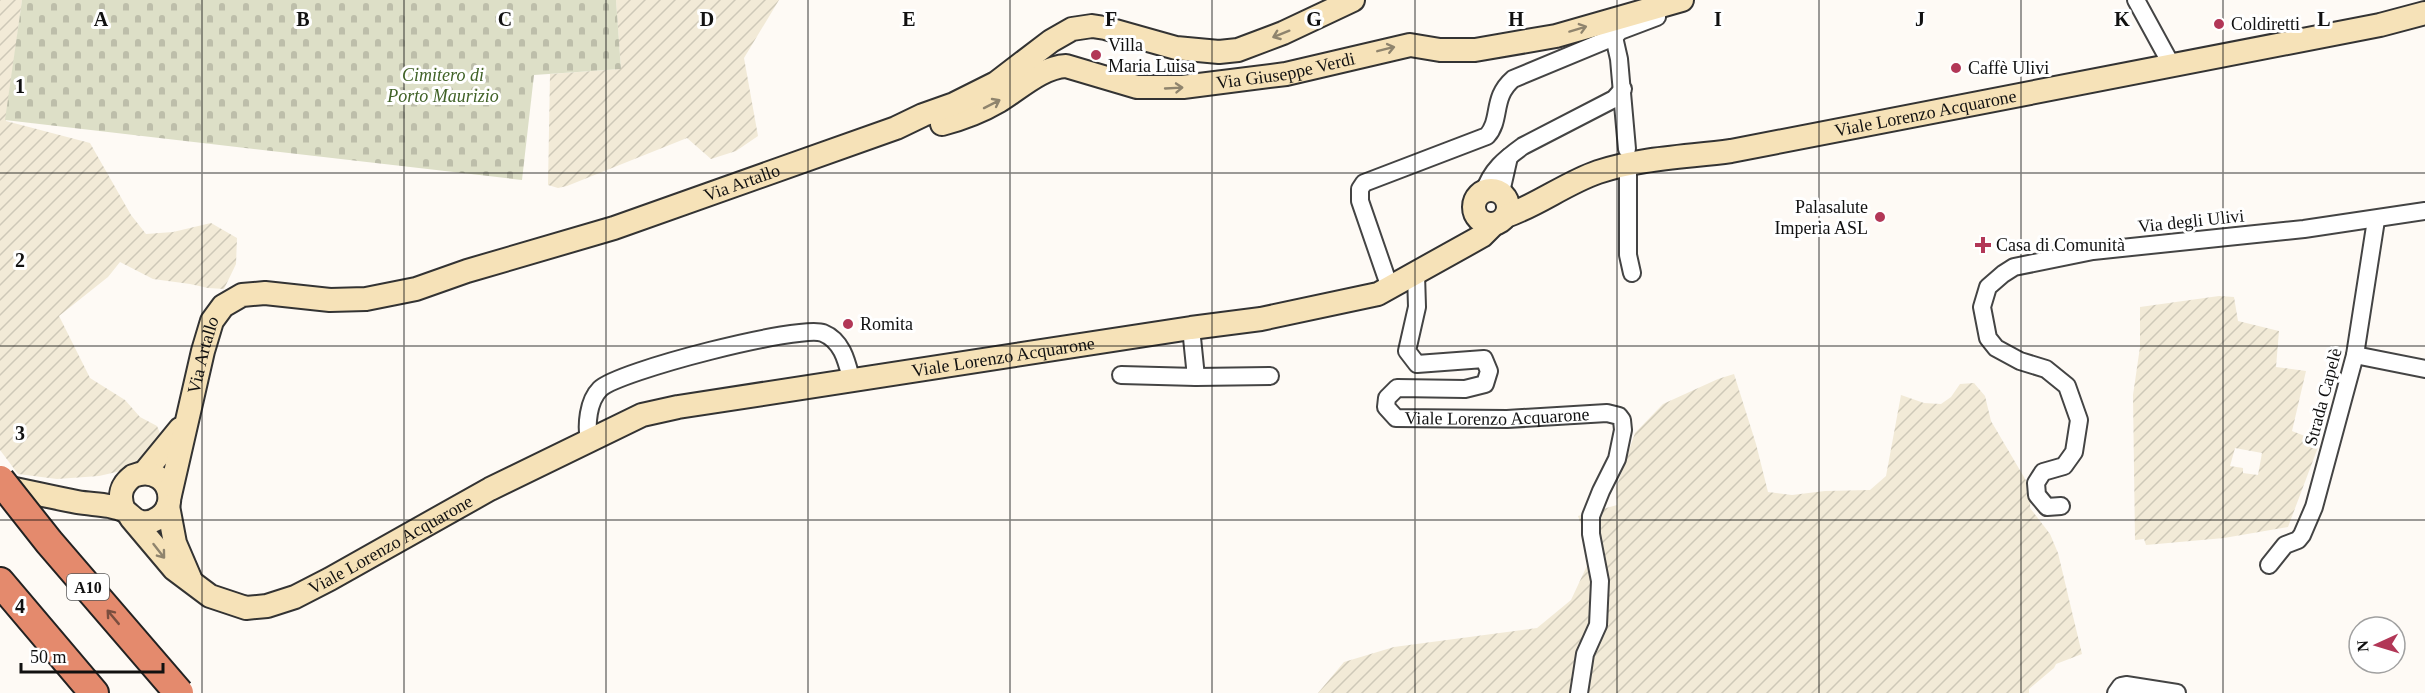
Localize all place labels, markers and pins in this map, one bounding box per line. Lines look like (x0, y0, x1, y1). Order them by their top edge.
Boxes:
place label: Coldiretti (2231, 14, 2300, 34)
marker: Coldiretti (2212, 17, 2226, 31)
place label: Villa Maria Luisa (1108, 35, 1195, 76)
marker: Villa Maria Luisa (1089, 48, 1103, 62)
place label: Caffè Ulivi (1968, 58, 2049, 78)
marker: Caffè Ulivi (1949, 61, 1963, 75)
place label: Palasalute Imperia ASL (1775, 197, 1868, 238)
marker: Palasalute Imperia ASL (1873, 210, 1887, 224)
place label: Casa di Comunità (1996, 235, 2125, 255)
marker: Casa di Comunità (1974, 236, 1992, 254)
place label: Romita (860, 314, 913, 334)
marker: Romita (841, 317, 855, 331)

